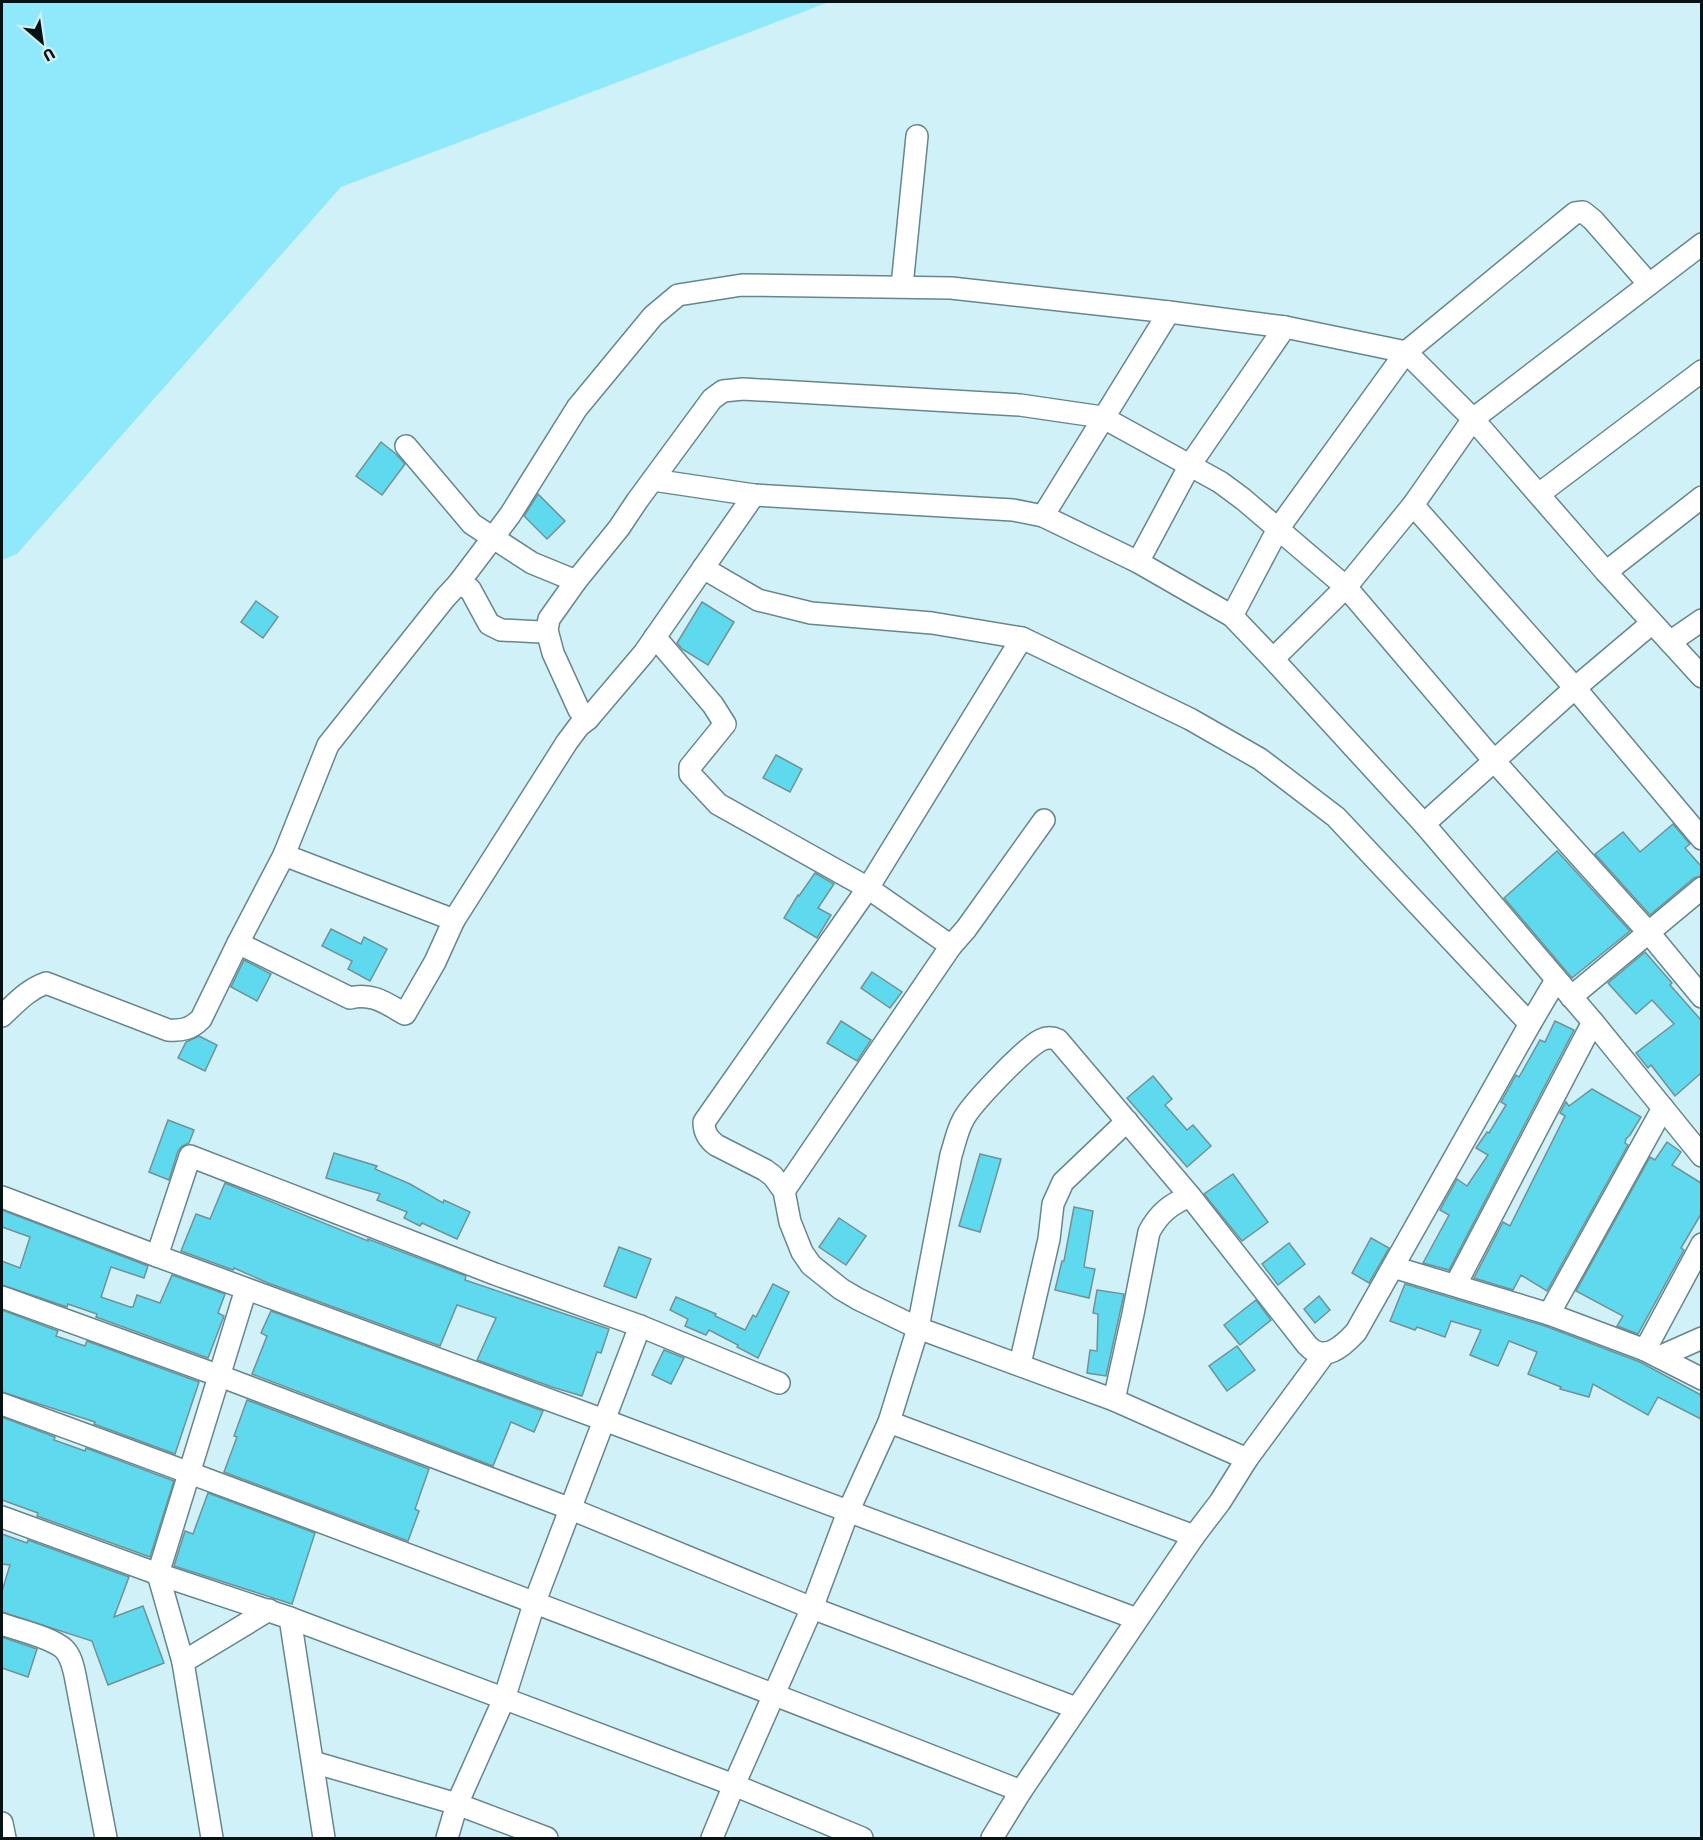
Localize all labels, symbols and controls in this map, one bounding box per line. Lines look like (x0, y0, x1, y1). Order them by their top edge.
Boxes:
north arrow (12, 12, 72, 72)
text: U (39, 43, 58, 66)

